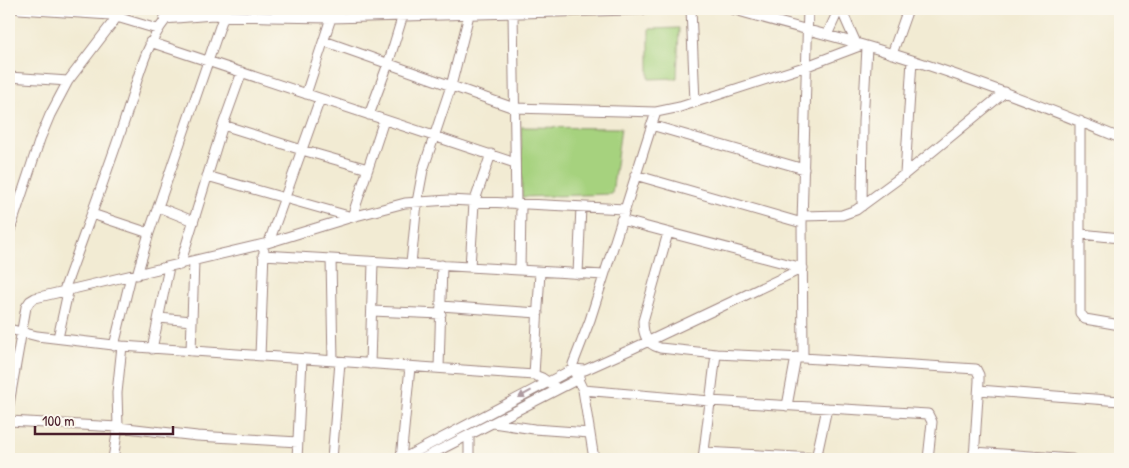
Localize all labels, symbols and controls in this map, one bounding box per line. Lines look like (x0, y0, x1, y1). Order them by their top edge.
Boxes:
one-way arrow (518, 390, 533, 398)
scale bar (35, 403, 172, 435)
text: 100 m (42, 410, 75, 431)

